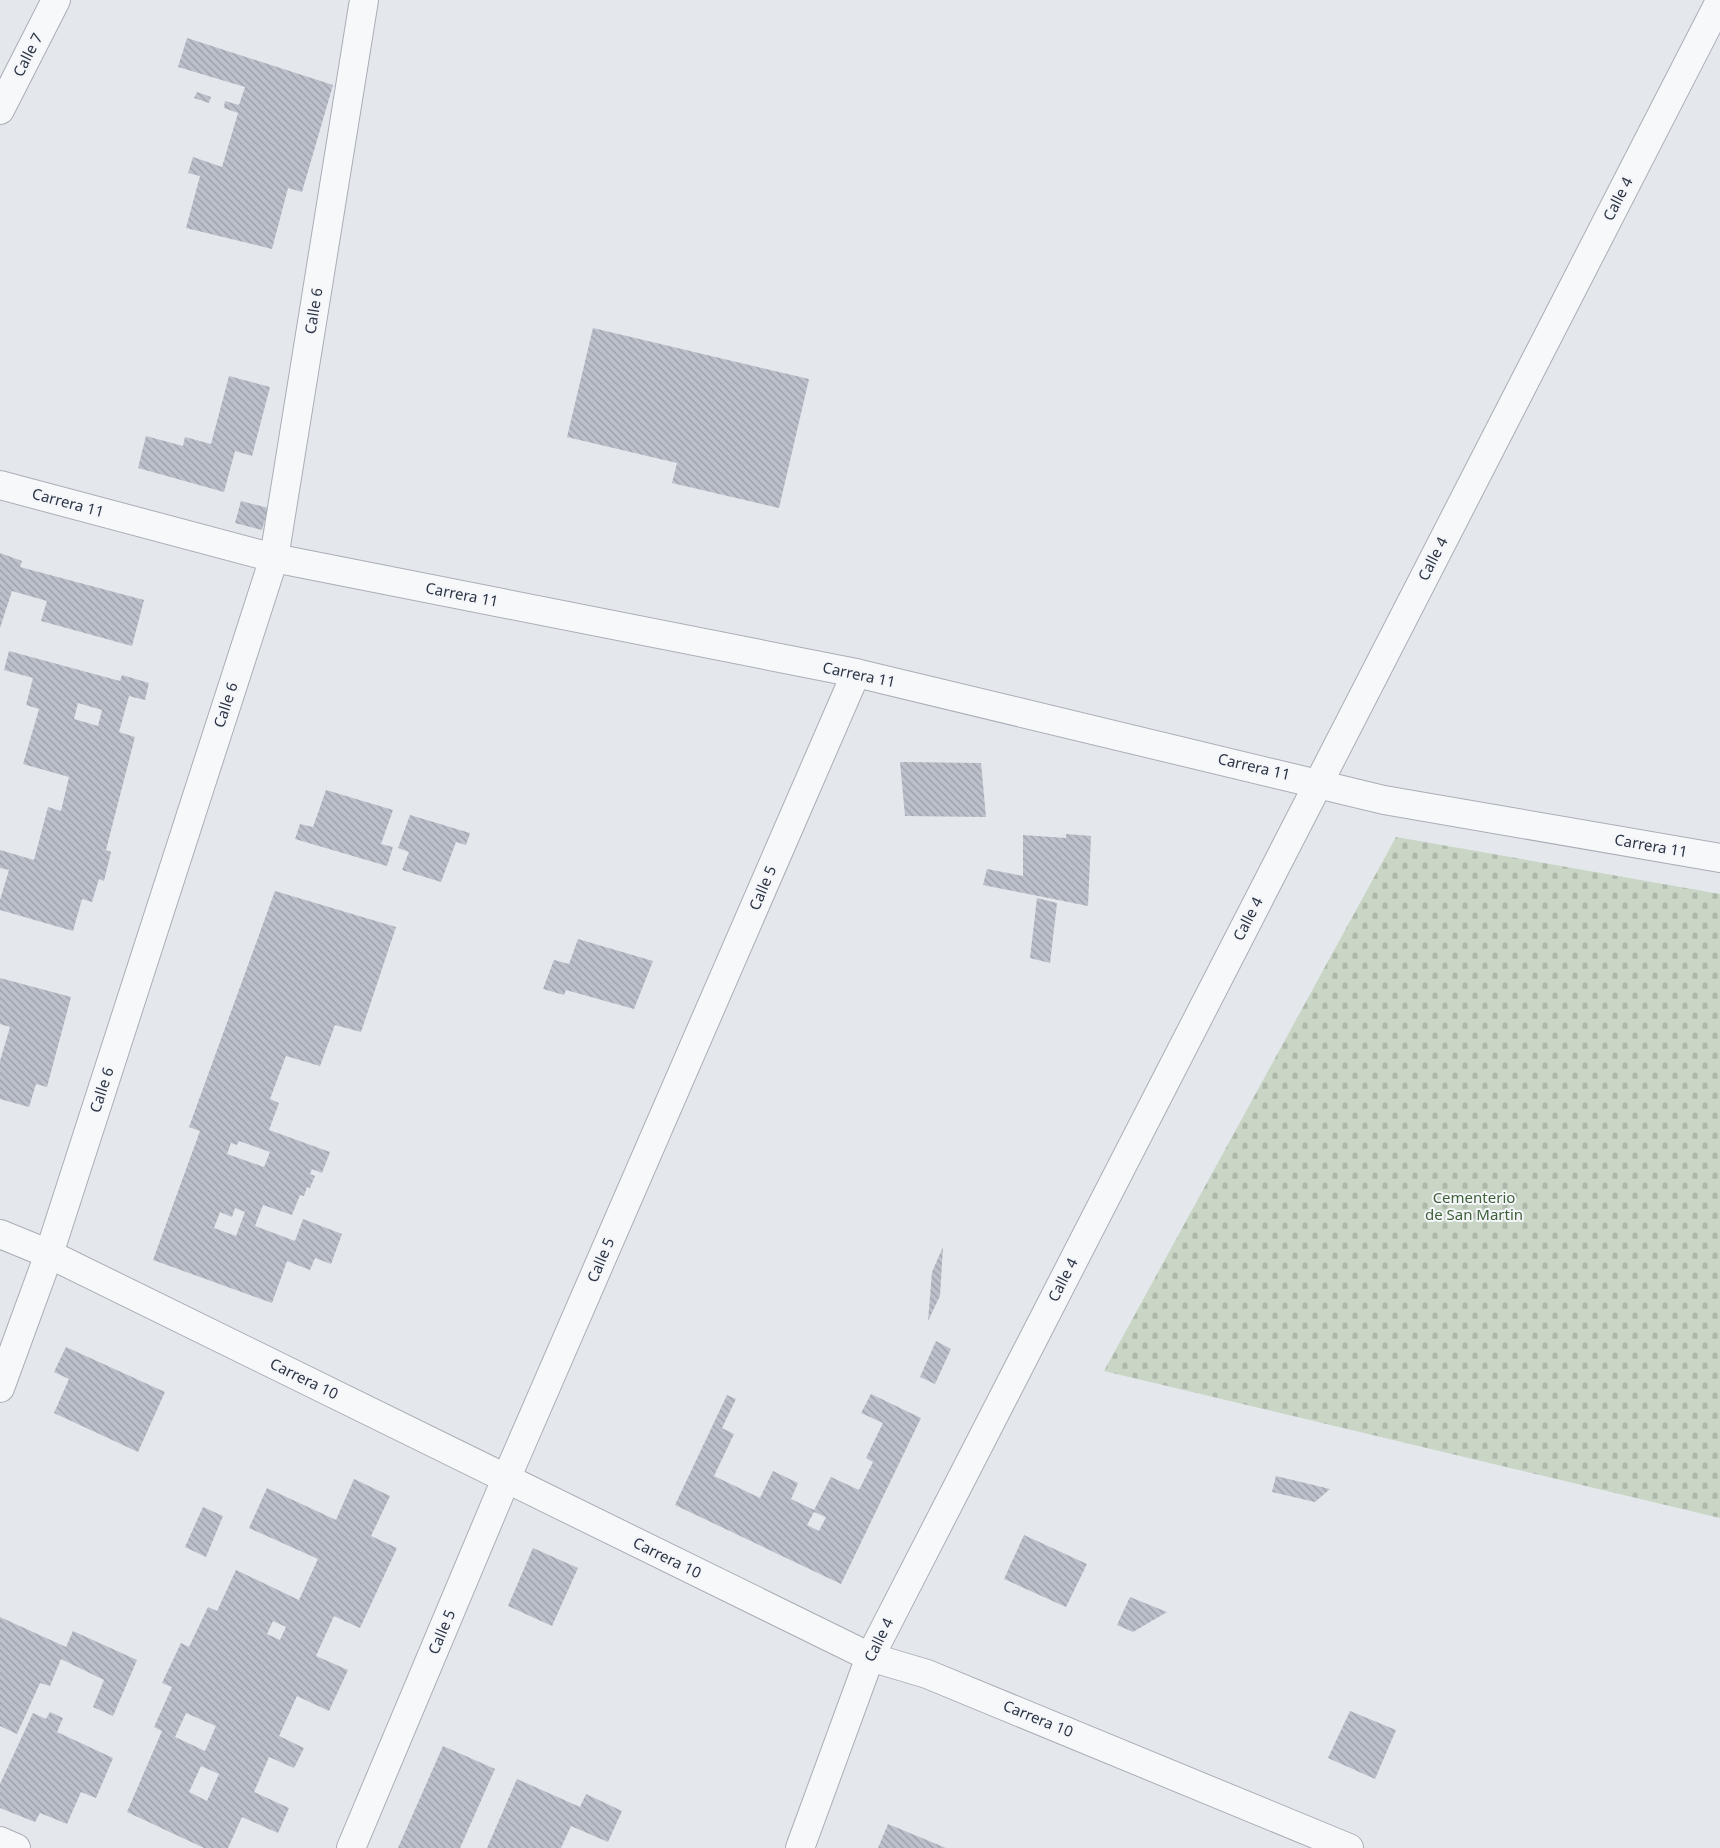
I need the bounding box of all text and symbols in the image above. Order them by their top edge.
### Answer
street label: Calle 7 [8,29,47,80]
street label: Calle 4 [1598,173,1637,224]
street label: Calle 6 [299,286,327,335]
street label: Carrera 11 [30,483,107,521]
street label: Calle 4 [1413,533,1452,584]
street label: Carrera 11 [424,577,500,611]
street label: Carrera 11 [821,657,897,691]
street label: Calle 6 [208,679,242,730]
street label: Carrera 11 [1216,748,1292,784]
street label: Carrera 11 [1613,829,1689,861]
street label: Calle 5 [744,862,780,913]
street label: Calle 4 [1228,893,1267,944]
street label: Calle 6 [84,1064,118,1115]
park label: Cementerio de San Martin [1425,1187,1523,1224]
street label: Calle 5 [582,1234,618,1285]
street label: Calle 4 [1043,1254,1082,1305]
street label: Carrera 10 [267,1353,342,1403]
street label: Carrera 10 [630,1532,705,1582]
street label: Calle 5 [423,1606,459,1657]
street label: Calle 4 [859,1614,897,1665]
street label: Carrera 10 [1000,1695,1076,1741]

